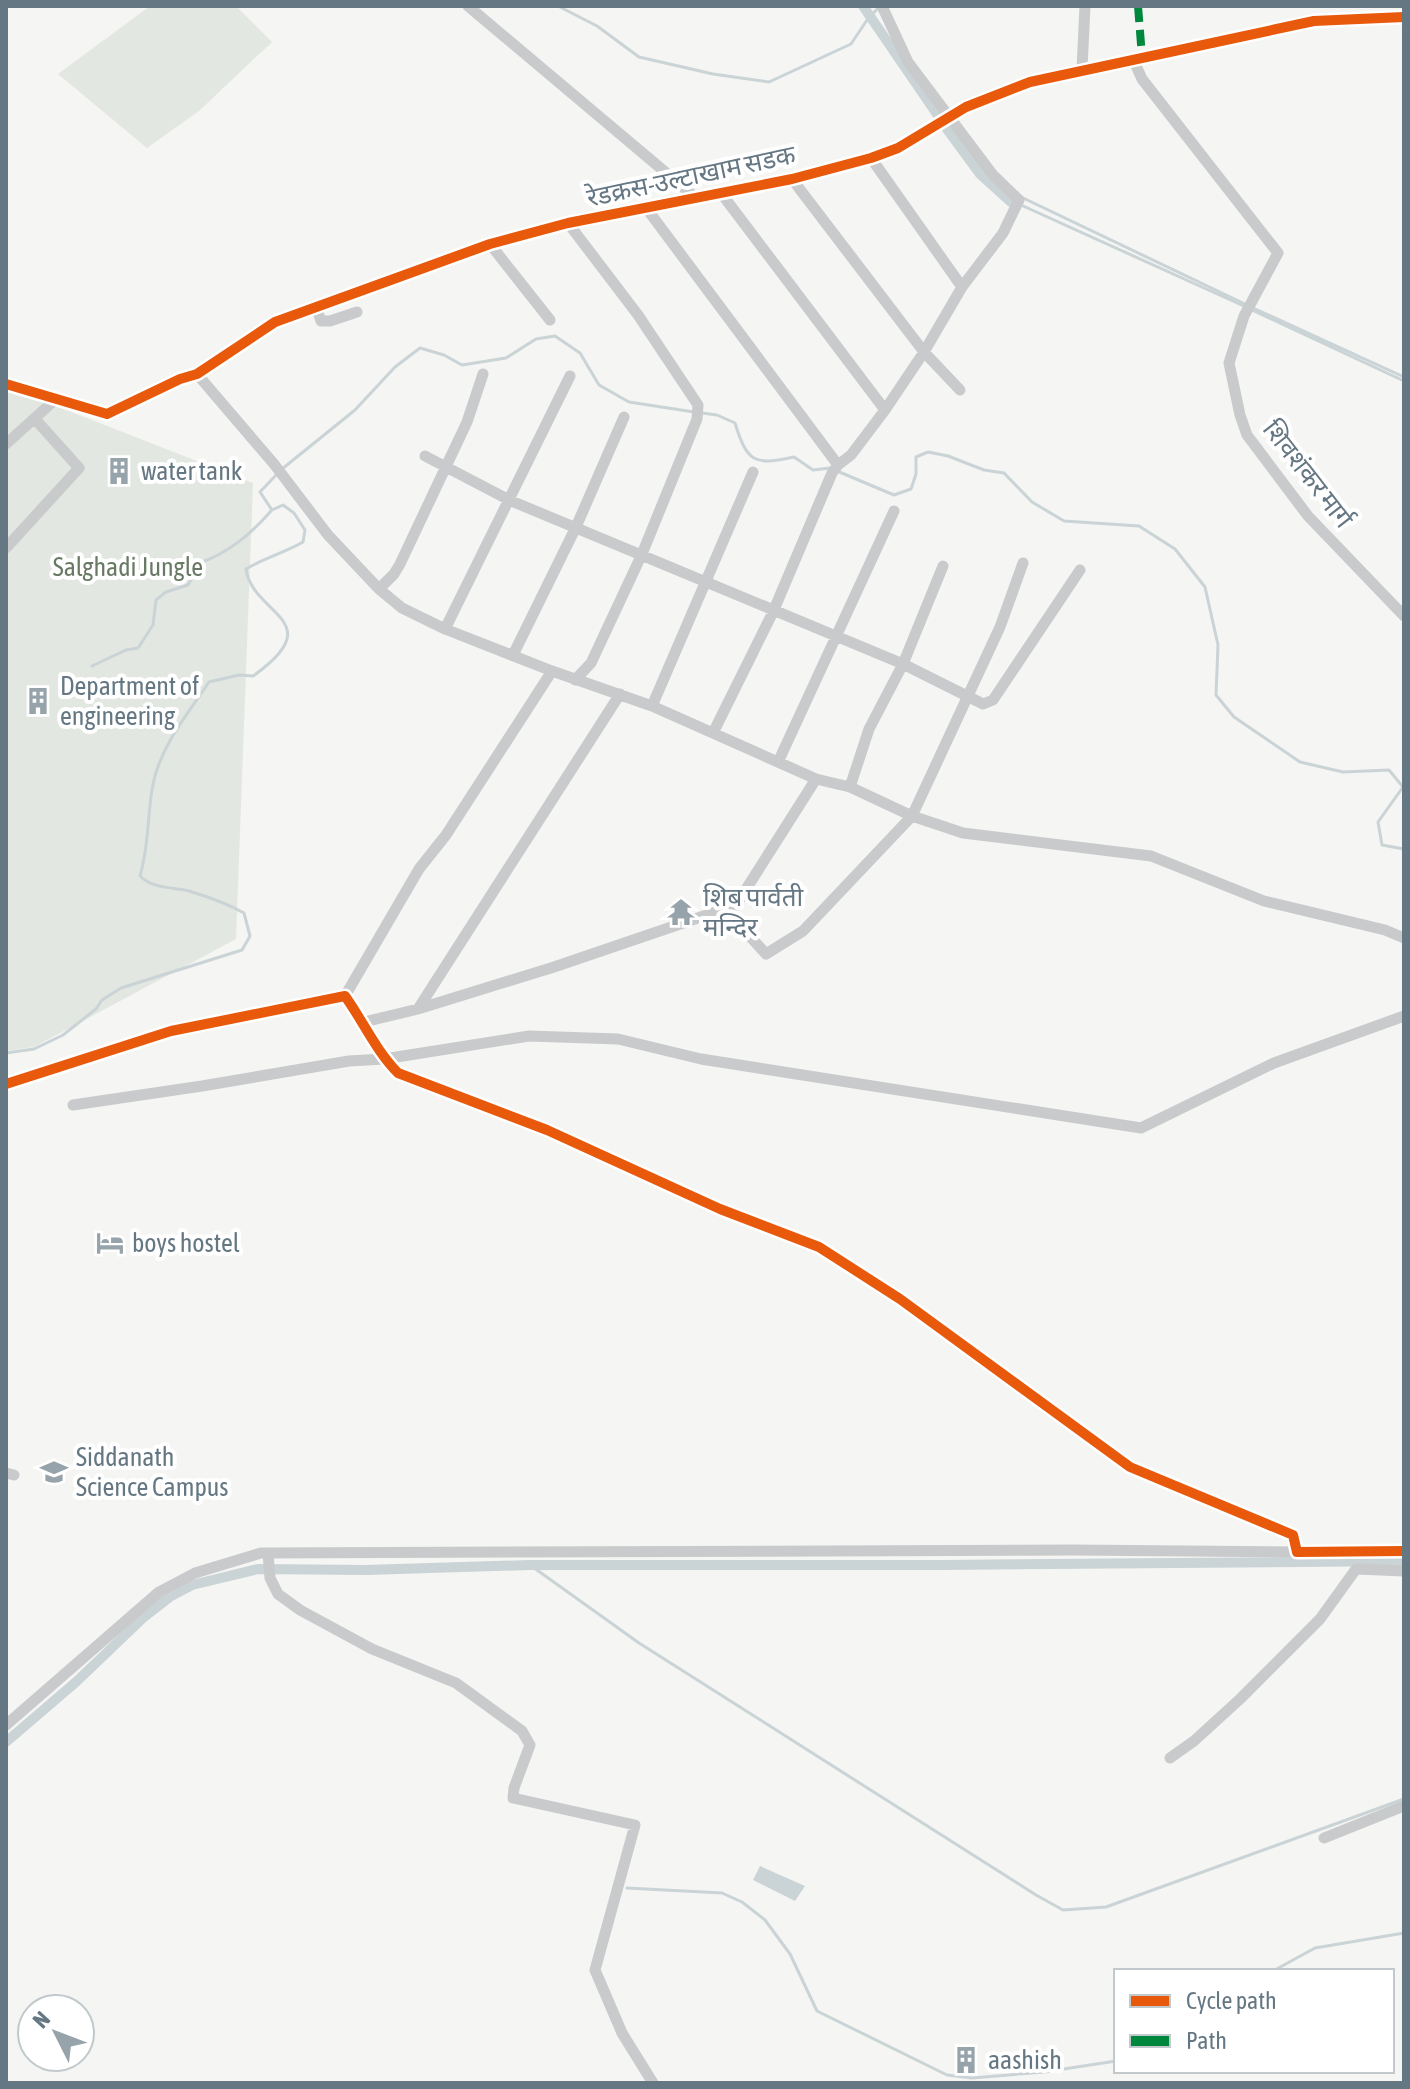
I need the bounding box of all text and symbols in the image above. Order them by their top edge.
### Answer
street label: रेडक्रस-उल्टाखाम सडक [583,139,799,213]
street label: शिवशंकर मार्ग [1257,414,1360,534]
building icon: water tank [104,456,134,486]
place label: water tank [141,456,242,486]
park label: Salghadi Jungle [53,552,203,582]
place label: Department of engineering [60,671,199,731]
building icon: Department of engineering [23,686,53,716]
place label: शिब पार्वती मन्दिर [703,882,805,942]
temple icon: शिब पार्वती मन्दिर [666,897,696,927]
hotel icon: boys hostel [95,1228,125,1258]
place label: boys hostel [132,1228,240,1258]
place label: Siddanath Science Campus [76,1442,229,1502]
school or university icon: Siddanath Science Campus [39,1457,69,1487]
legend [1114,1969,1394,2073]
text: Cycle path [1186,1987,1277,2014]
north arrow [16,1993,96,2073]
text: N [27,2006,55,2033]
text: Path [1186,2027,1227,2054]
building icon: aashish [951,2045,981,2075]
place label: aashish [988,2045,1062,2075]

